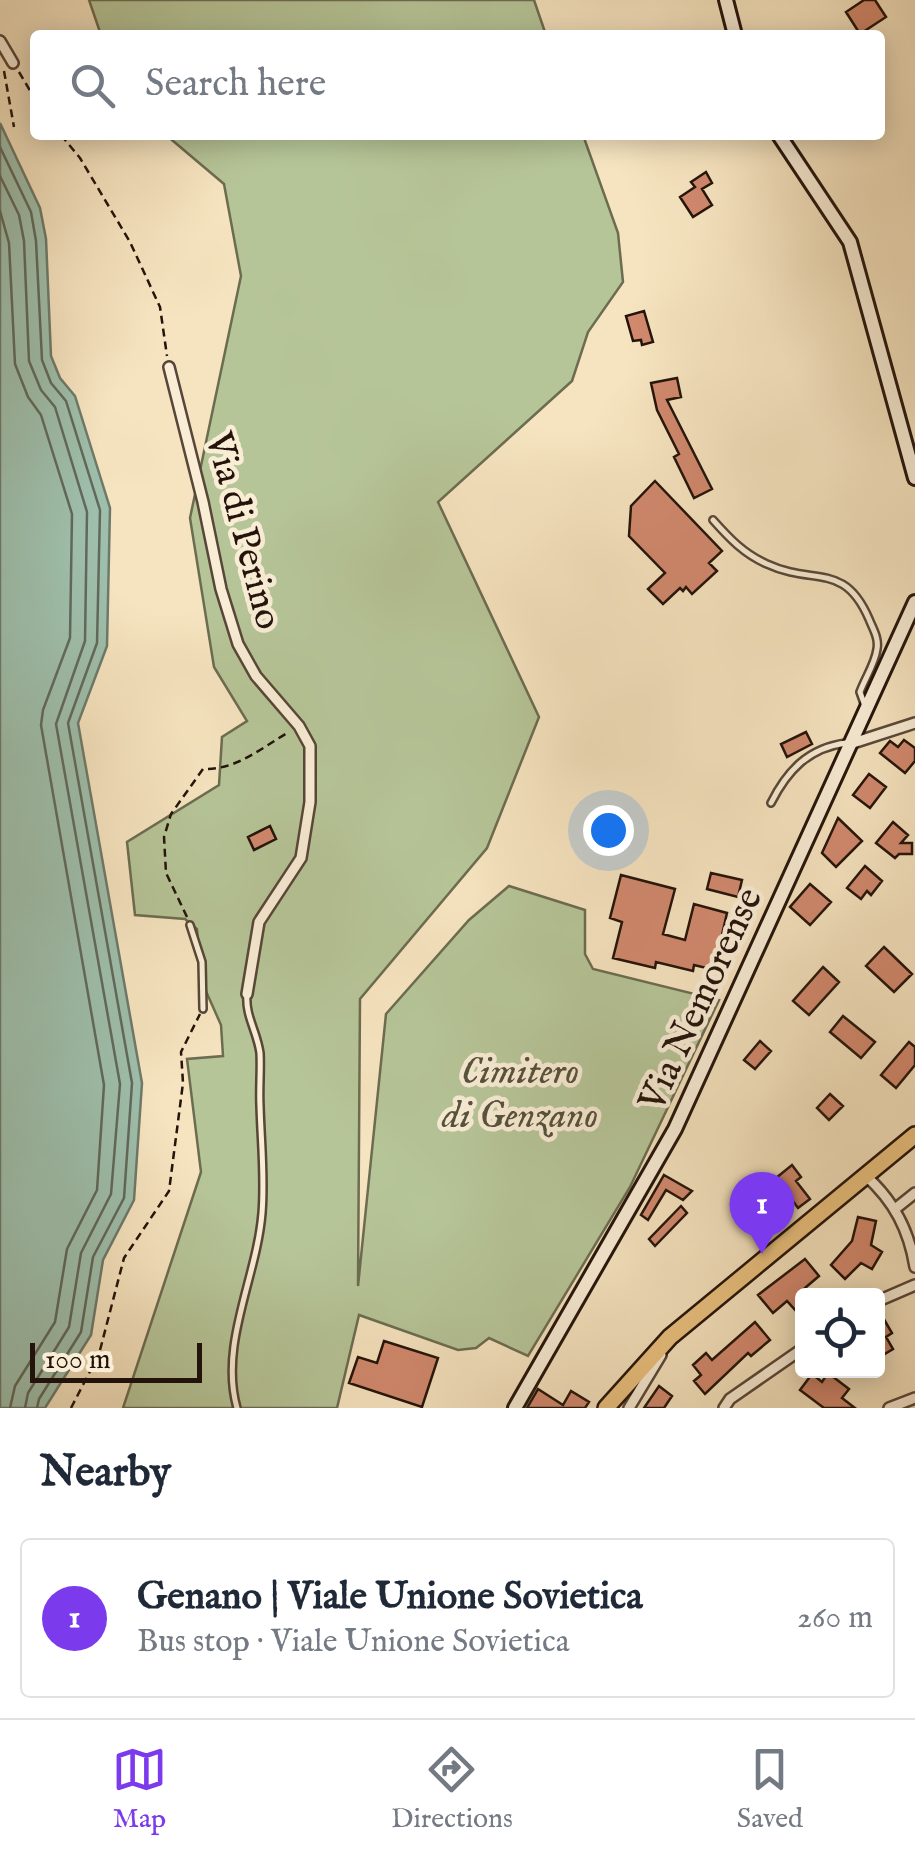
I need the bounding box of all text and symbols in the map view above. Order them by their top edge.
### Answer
search box [30,30,885,140]
icon: search [65,58,120,113]
text: Search here [145,61,326,109]
street label: Via di Perino [192,426,291,635]
your location [583,805,634,856]
street label: Via Nemorense [629,881,775,1120]
park label: Cimitero di Genzano [441,1049,598,1141]
pin: 1 [730,1172,794,1254]
map controls [795,1288,885,1378]
button: locate [795,1288,885,1378]
scale bar [30,1338,202,1382]
text: 100 m [45,1343,111,1378]
text: Nearby [40,1447,171,1500]
text: Genano | Viale Unione Sovietica [137,1574,643,1622]
text: 1 [69,1598,80,1639]
text: 260 m [797,1598,873,1639]
text: Bus stop · Viale Unione Sovietica [137,1622,570,1663]
tab: Map [112,1742,167,1837]
tab: Directions [391,1742,513,1837]
tab: Saved [737,1742,803,1837]

